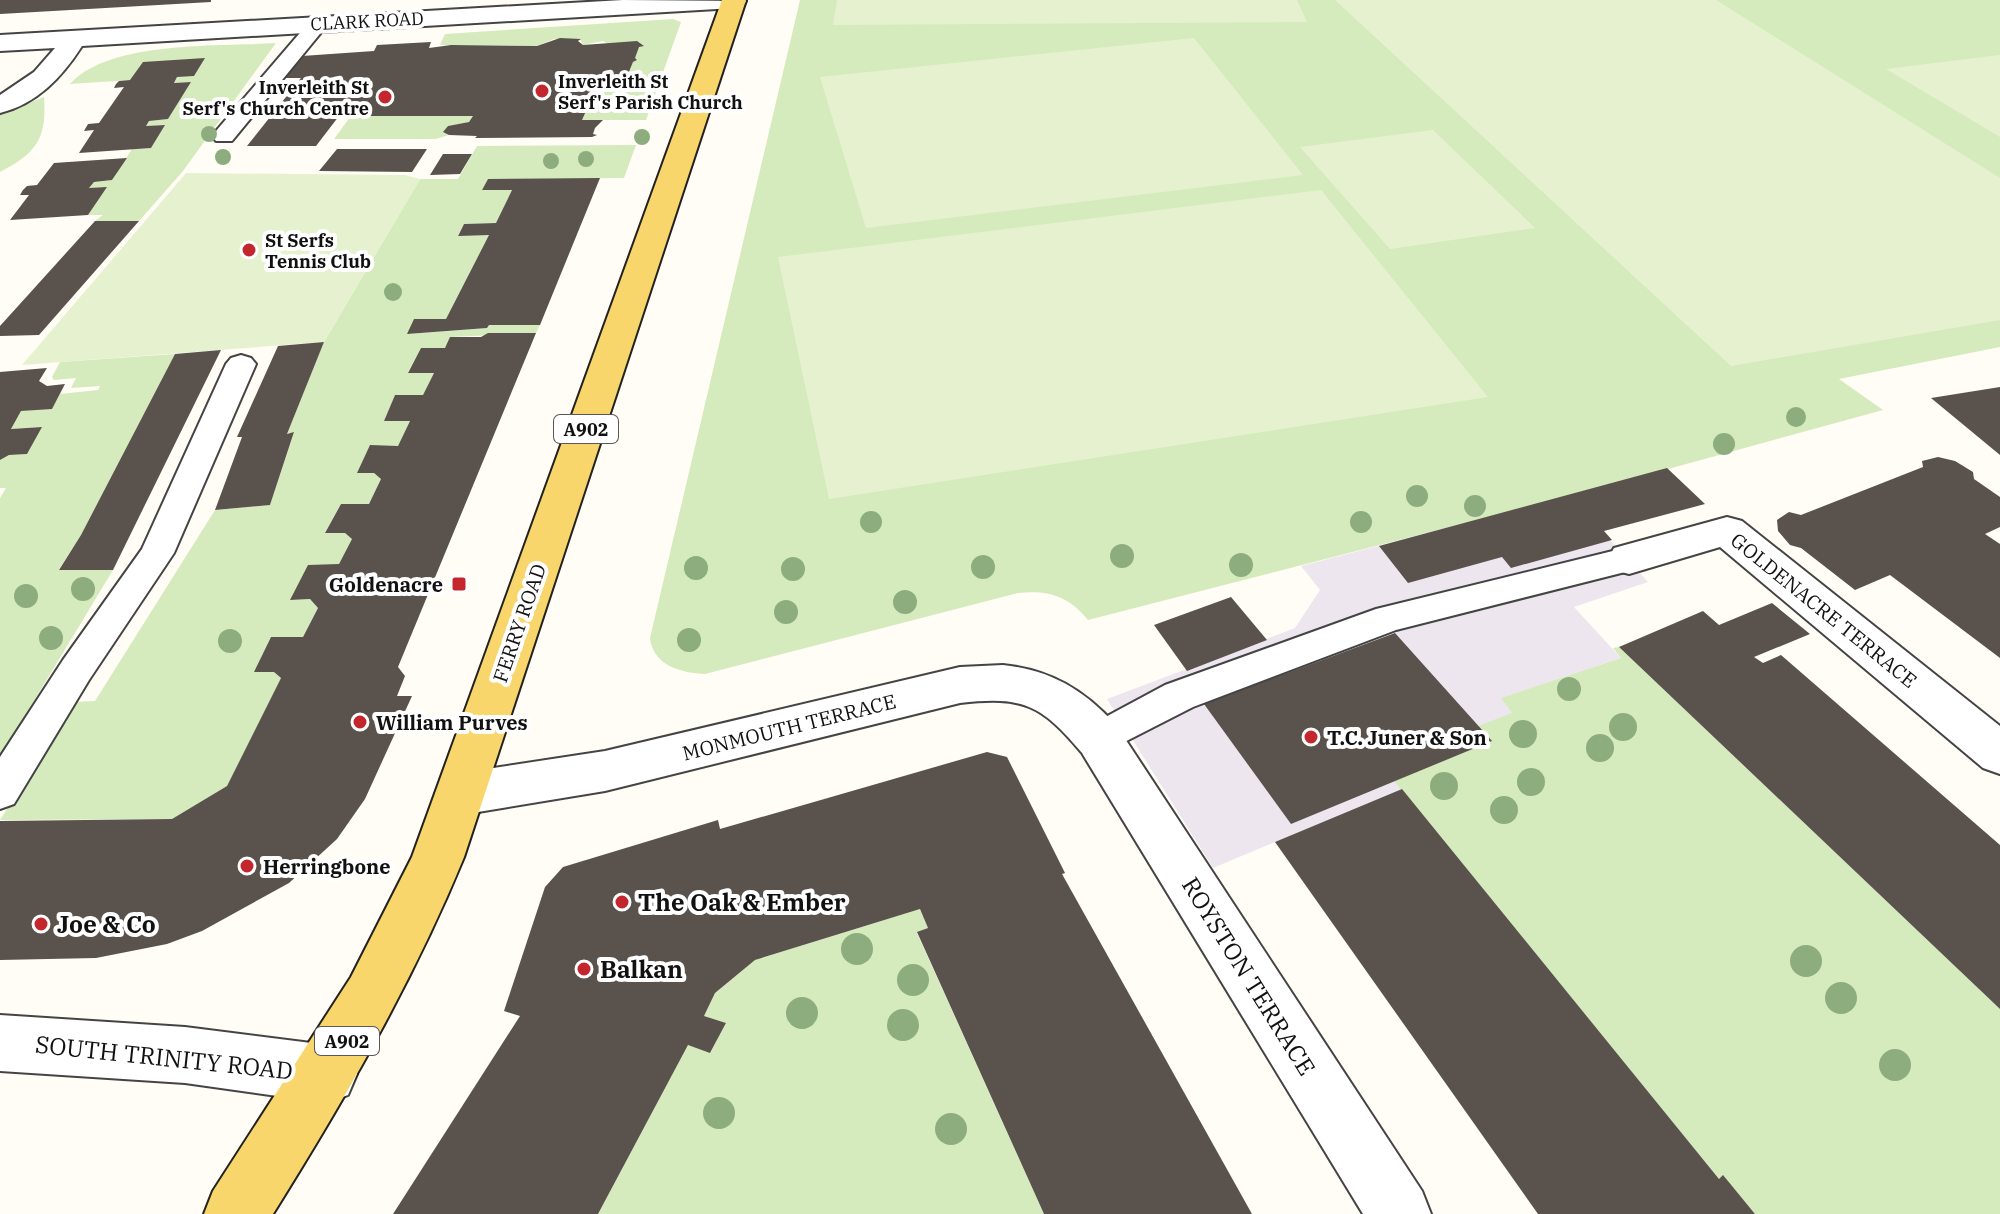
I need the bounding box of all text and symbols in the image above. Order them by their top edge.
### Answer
street label: CLARK ROAD [310,7,424,35]
place label: Inverleith St Serf's Parish Church [558,70,743,114]
place label: Inverleith St Serf's Church Centre [183,76,369,120]
marker: Inverleith St Serf's Parish Church [533,82,551,100]
marker: Inverleith St Serf's Church Centre [376,88,394,106]
place label: St Serfs Tennis Club [265,229,371,273]
marker: St Serfs Tennis Club [240,241,258,259]
road number: A902 [554,415,618,443]
street label: GOLDENACRE TERRACE [1725,526,1923,694]
street label: FERRY ROAD [486,560,552,686]
place label: Goldenacre [329,571,443,598]
marker: Goldenacre [450,575,468,593]
street label: MONMOUTH TERRACE [679,687,899,767]
place label: William Purves [376,709,528,736]
marker: William Purves [351,713,369,731]
place label: T.C. Juner & Son [1327,724,1487,751]
marker: T.C. Juner & Son [1302,728,1320,746]
place label: Herringbone [263,853,391,880]
marker: Herringbone [238,857,256,875]
street label: ROYSTON TERRACE [1175,871,1323,1081]
place label: The Oak & Ember [638,886,846,918]
marker: The Oak & Ember [613,893,631,911]
place label: Joe & Co [57,908,156,940]
marker: Joe & Co [32,915,50,933]
place label: Balkan [600,953,683,985]
marker: Balkan [575,960,593,978]
road number: A902 [315,1027,379,1055]
street label: SOUTH TRINITY ROAD [34,1028,294,1086]

